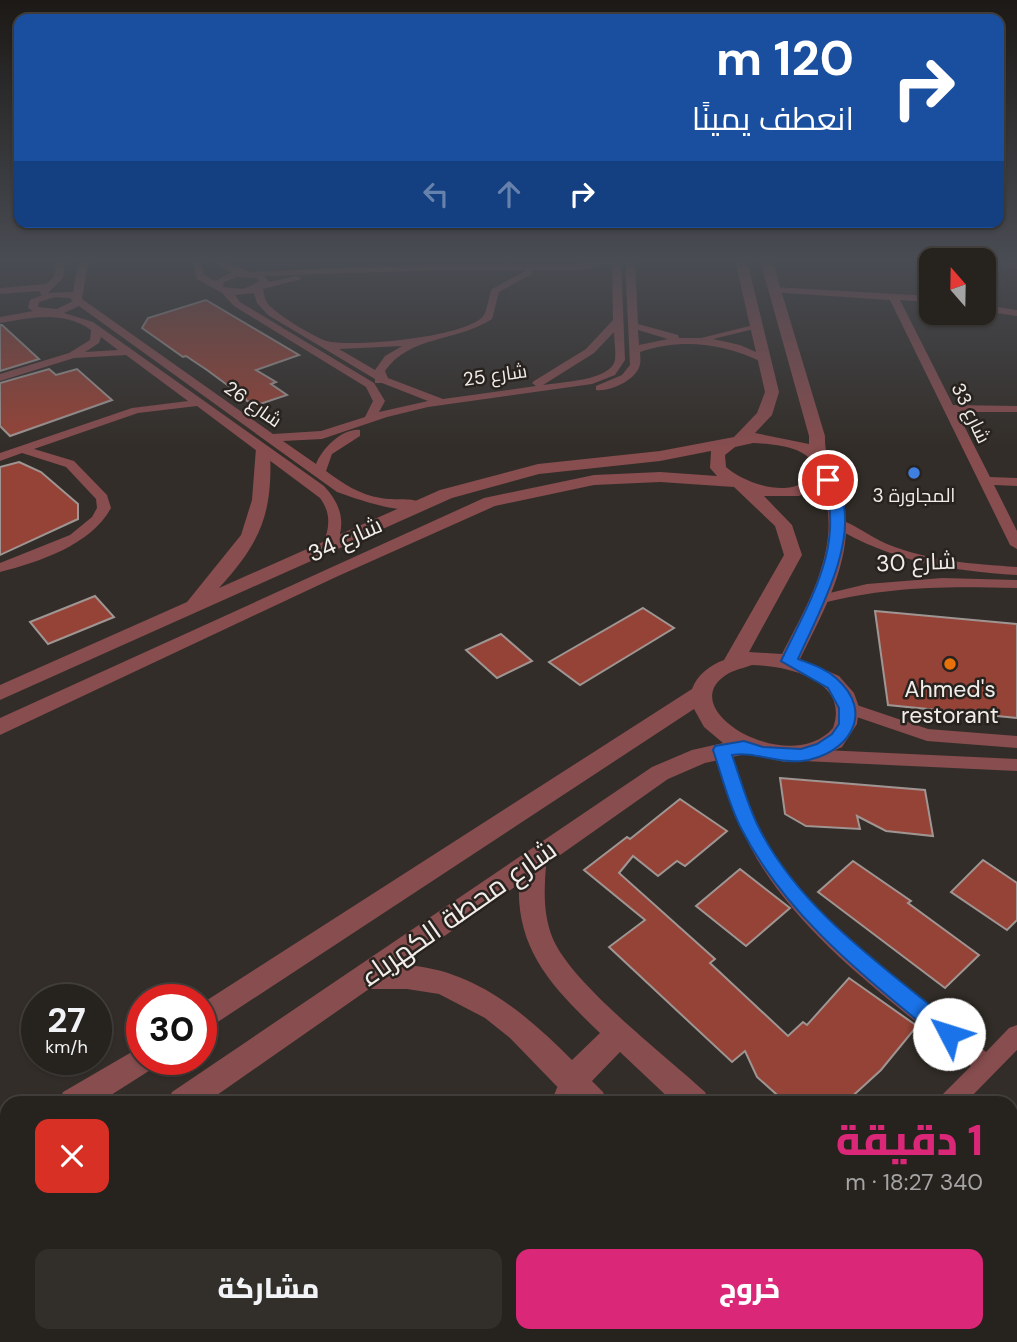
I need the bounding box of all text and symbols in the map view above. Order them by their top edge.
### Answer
text: 120 m [716,26,854,90]
icon: right [878,42,969,133]
text: انعطف يمينًا [692,98,854,140]
icon: left [417,175,455,213]
icon: ahead [490,175,528,213]
icon: right [563,175,601,213]
north arrow [919,248,996,326]
map controls [919,248,996,325]
street label: شارع 25 [461,358,529,393]
street label: شارع 26 [219,375,287,434]
street label: شارع 33 [945,379,996,448]
pin [798,450,858,510]
icon: arrive [809,461,847,499]
marker: المجاورة 3 [906,465,922,481]
place label: المجاورة 3 [873,483,955,508]
street label: شارع 34 [303,509,387,570]
street label: شارع 30 [876,546,957,579]
marker: Ahmed's restorant [942,656,958,672]
place label: Ahmed's restorant [901,674,999,730]
street label: شارع محطة الكهرباء [352,831,564,995]
speed limit sign: 30 [126,984,217,1075]
text: 27 [47,997,86,1043]
position arrow [912,997,986,1071]
text: km/h [45,1035,88,1059]
text: 1 دقيقة [836,1113,983,1168]
button: close [35,1119,109,1193]
text: 340 m · 18:27 [845,1167,983,1197]
button: مشاركة [35,1249,502,1329]
button: خروج [516,1249,983,1329]

